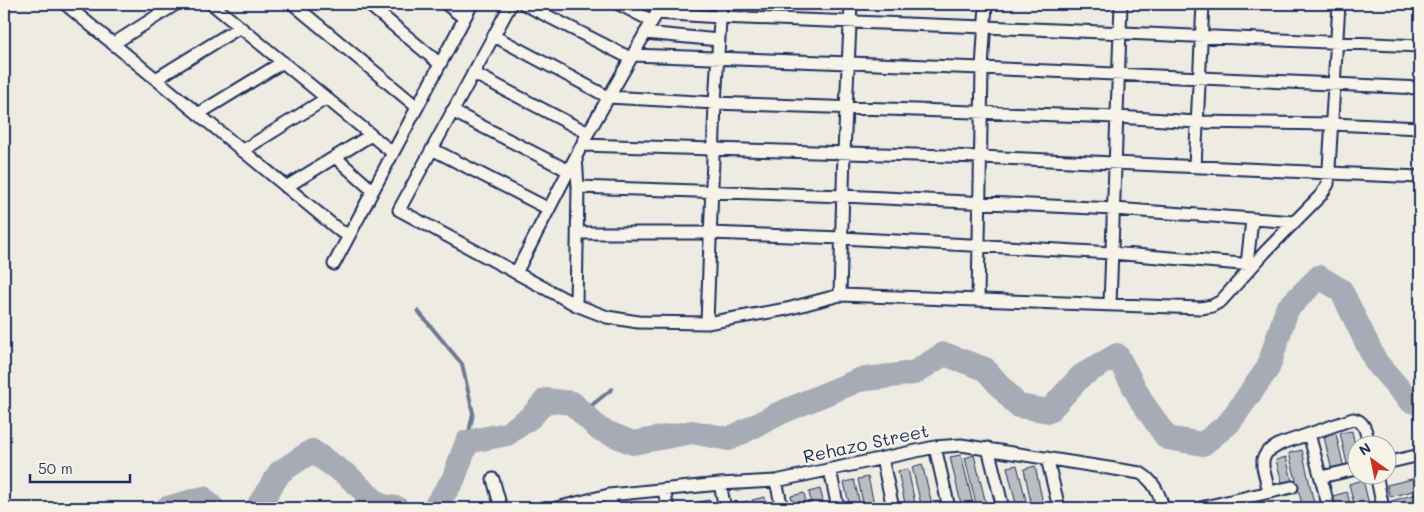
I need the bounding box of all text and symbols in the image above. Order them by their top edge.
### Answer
street label: Rehazo Street [801,418,931,468]
north arrow [1346,434,1396,484]
text: N [1355,438,1374,460]
scale bar [30,452,130,484]
text: 50 m [38,458,73,478]

